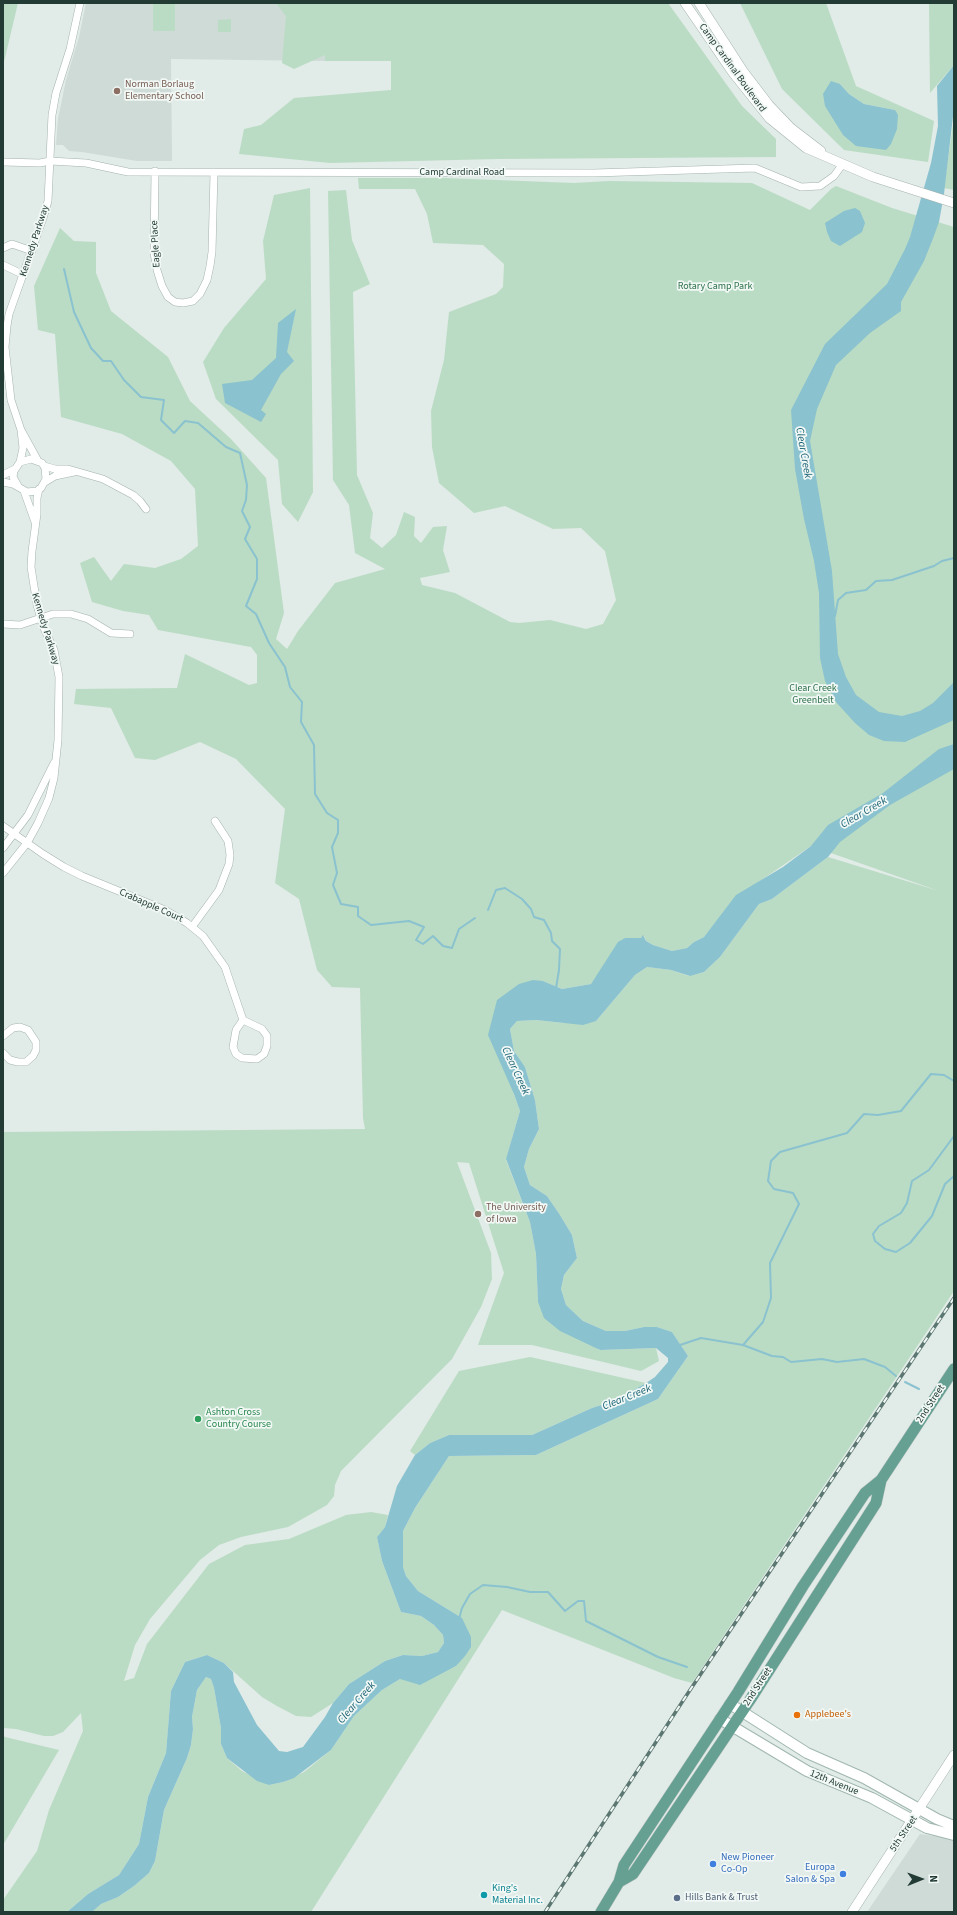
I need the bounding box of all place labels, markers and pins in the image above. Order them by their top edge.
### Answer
place label: Norman Borlaug Elementary School [125,79,204,102]
marker: Norman Borlaug Elementary School [112,86,122,96]
place label: The University of Iowa [486,1202,546,1226]
marker: The University of Iowa [473,1209,483,1219]
place label: Ashton Cross Country Course [206,1407,271,1430]
marker: Ashton Cross Country Course [193,1414,203,1424]
place label: Applebee's [805,1709,851,1721]
marker: Applebee's [792,1710,802,1720]
place label: New Pioneer Co-Op [721,1852,774,1876]
marker: New Pioneer Co-Op [708,1859,718,1869]
place label: Europa Salon & Spa [785,1862,835,1886]
marker: Europa Salon & Spa [838,1869,848,1879]
place label: King's Material Inc. [492,1883,543,1906]
marker: King's Material Inc. [479,1890,489,1900]
place label: Hills Bank & Trust [685,1892,758,1904]
marker: Hills Bank & Trust [672,1893,682,1903]

